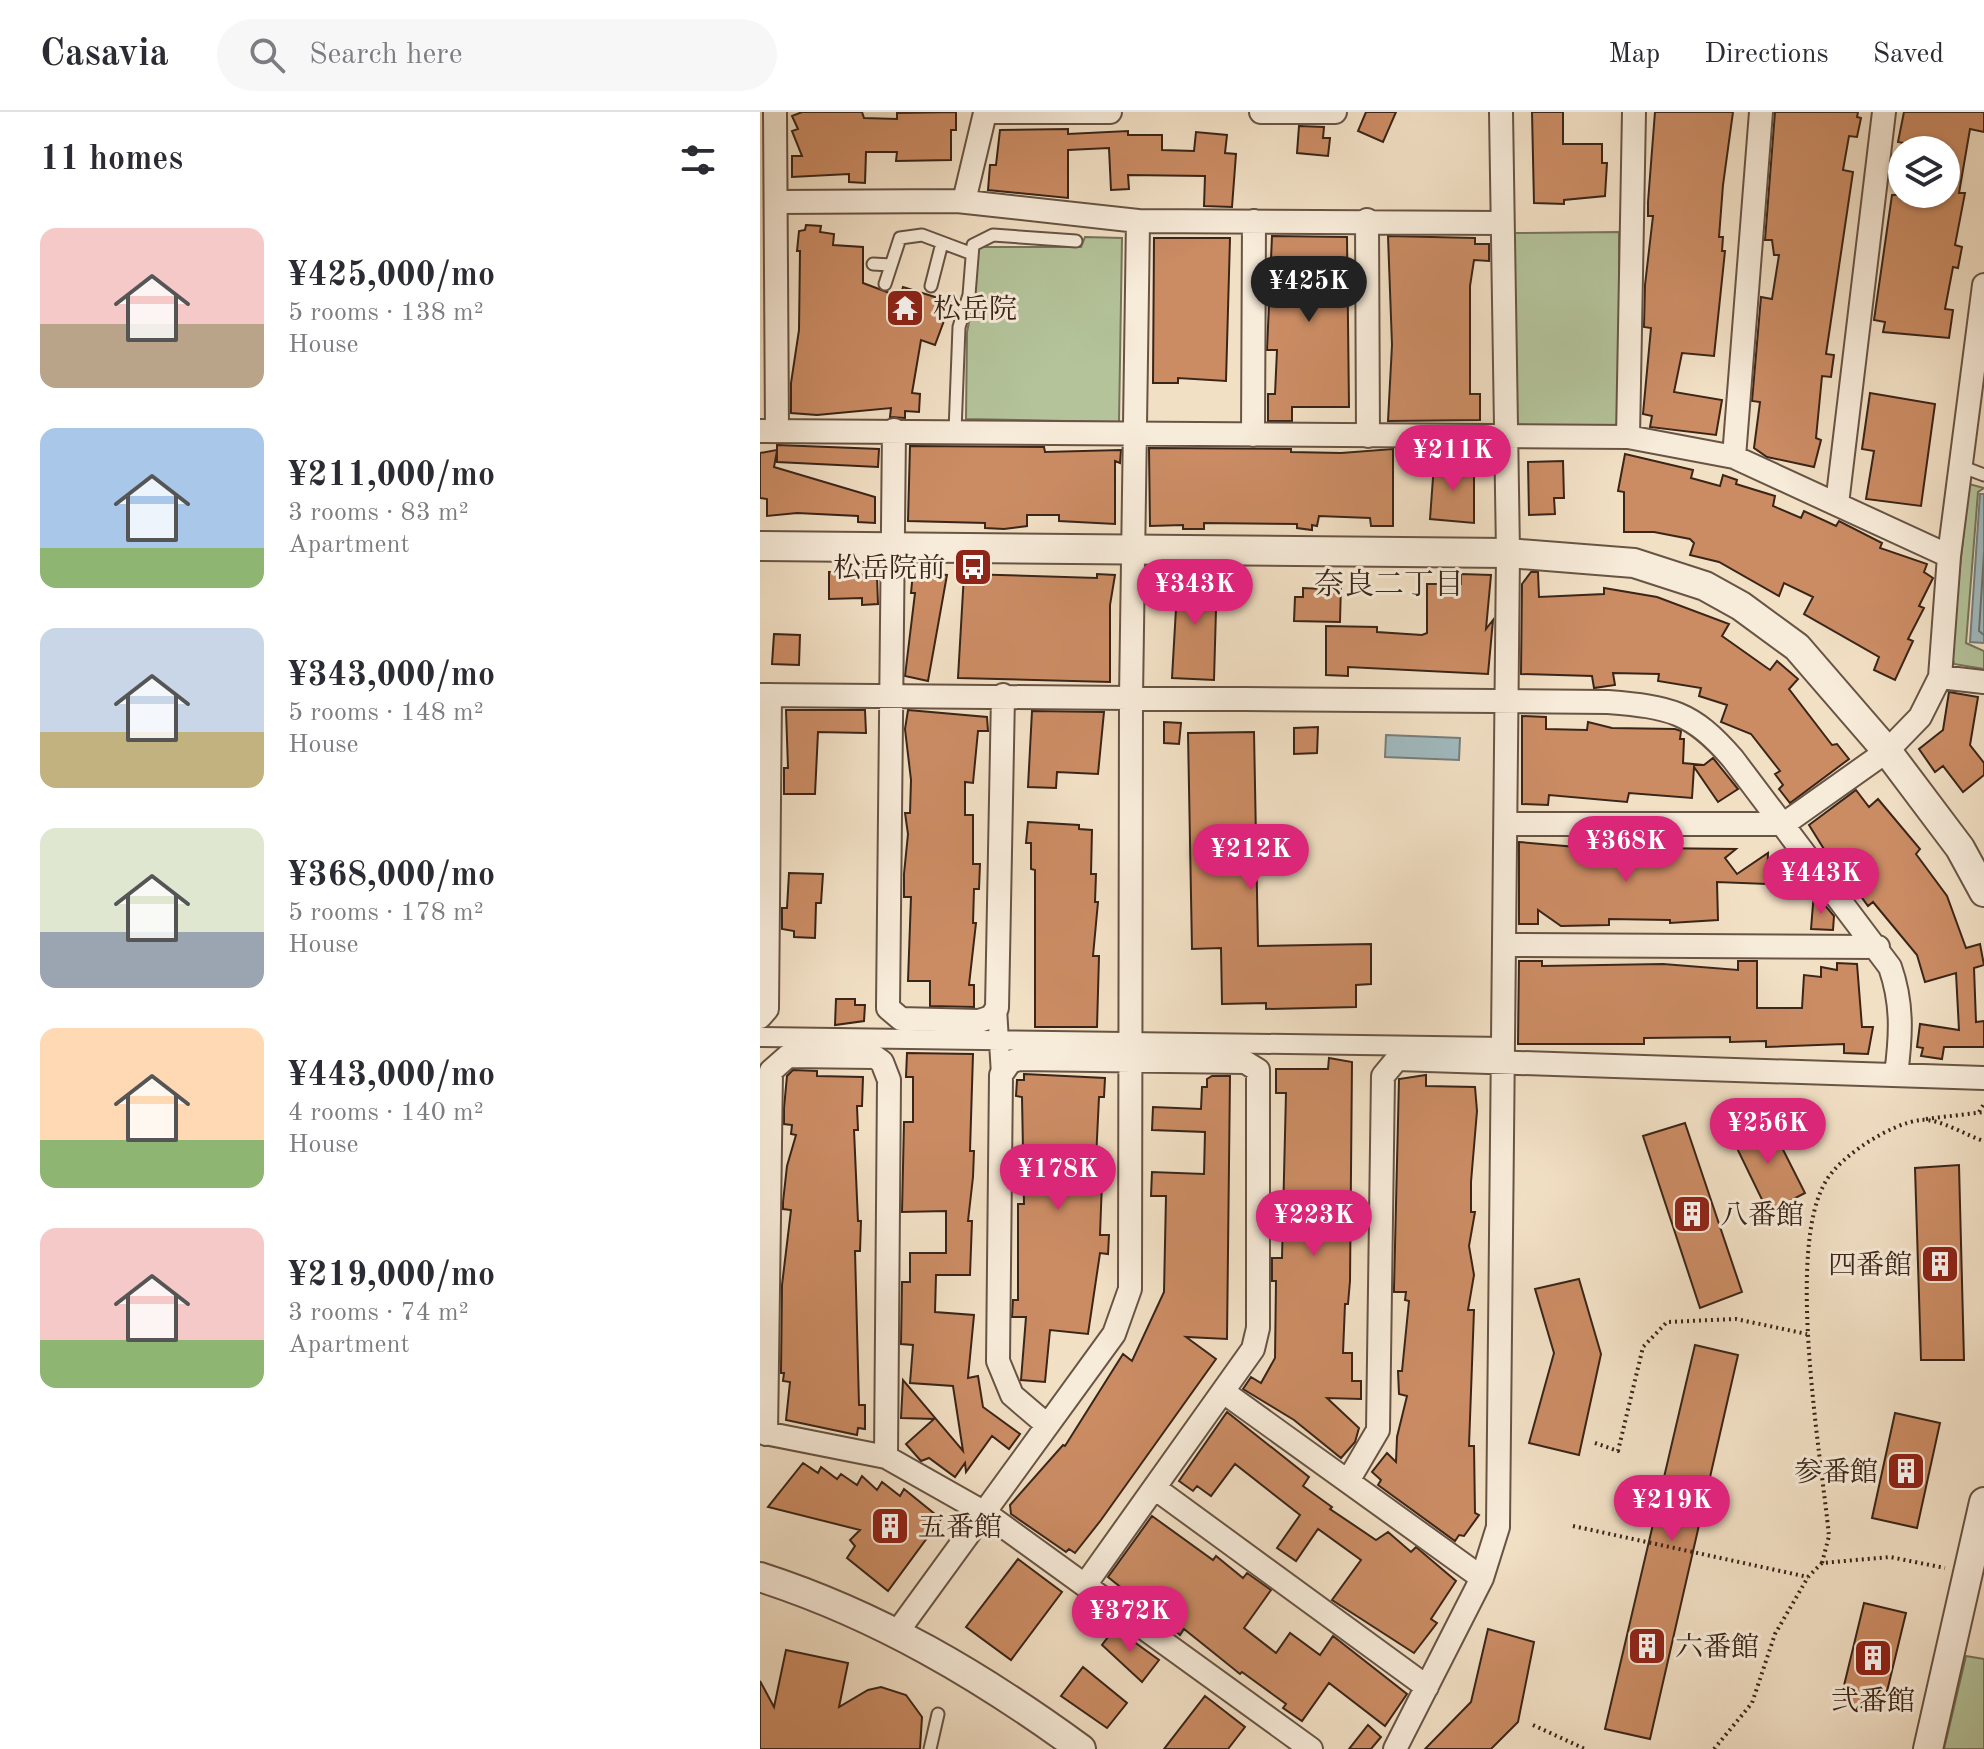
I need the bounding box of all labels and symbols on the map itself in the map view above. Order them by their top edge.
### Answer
pin: ¥425K [1253,256,1365,324]
temple icon: 松岳院 [884,287,926,329]
place label: 松岳院 [933,294,1017,325]
pin: ¥211K [1397,425,1509,493]
bus stop icon: 松岳院前 [952,546,994,588]
place label: 松岳院前 [833,553,945,584]
pin: ¥343K [1139,559,1251,627]
district label: 奈良二丁目 [1314,568,1464,601]
pin: ¥368K [1570,816,1682,884]
pin: ¥212K [1195,824,1307,892]
pin: ¥443K [1765,848,1877,916]
pin: ¥256K [1712,1098,1824,1166]
pin: ¥178K [1002,1144,1114,1212]
pin: ¥223K [1258,1190,1370,1258]
building icon: 八番館 [1671,1193,1713,1235]
place label: 八番館 [1720,1200,1804,1231]
building icon: 四番館 [1919,1243,1961,1285]
place label: 四番館 [1828,1250,1912,1281]
building icon: 参番館 [1885,1450,1927,1492]
place label: 参番館 [1794,1457,1878,1488]
pin: ¥219K [1616,1475,1728,1543]
building icon: 五番館 [869,1505,911,1547]
place label: 五番館 [918,1512,1002,1543]
pin: ¥372K [1074,1586,1186,1654]
building icon: 六番館 [1626,1625,1668,1667]
place label: 六番館 [1675,1632,1759,1663]
building icon: 弐番館 [1852,1637,1894,1679]
place label: 弐番館 [1831,1686,1915,1717]

